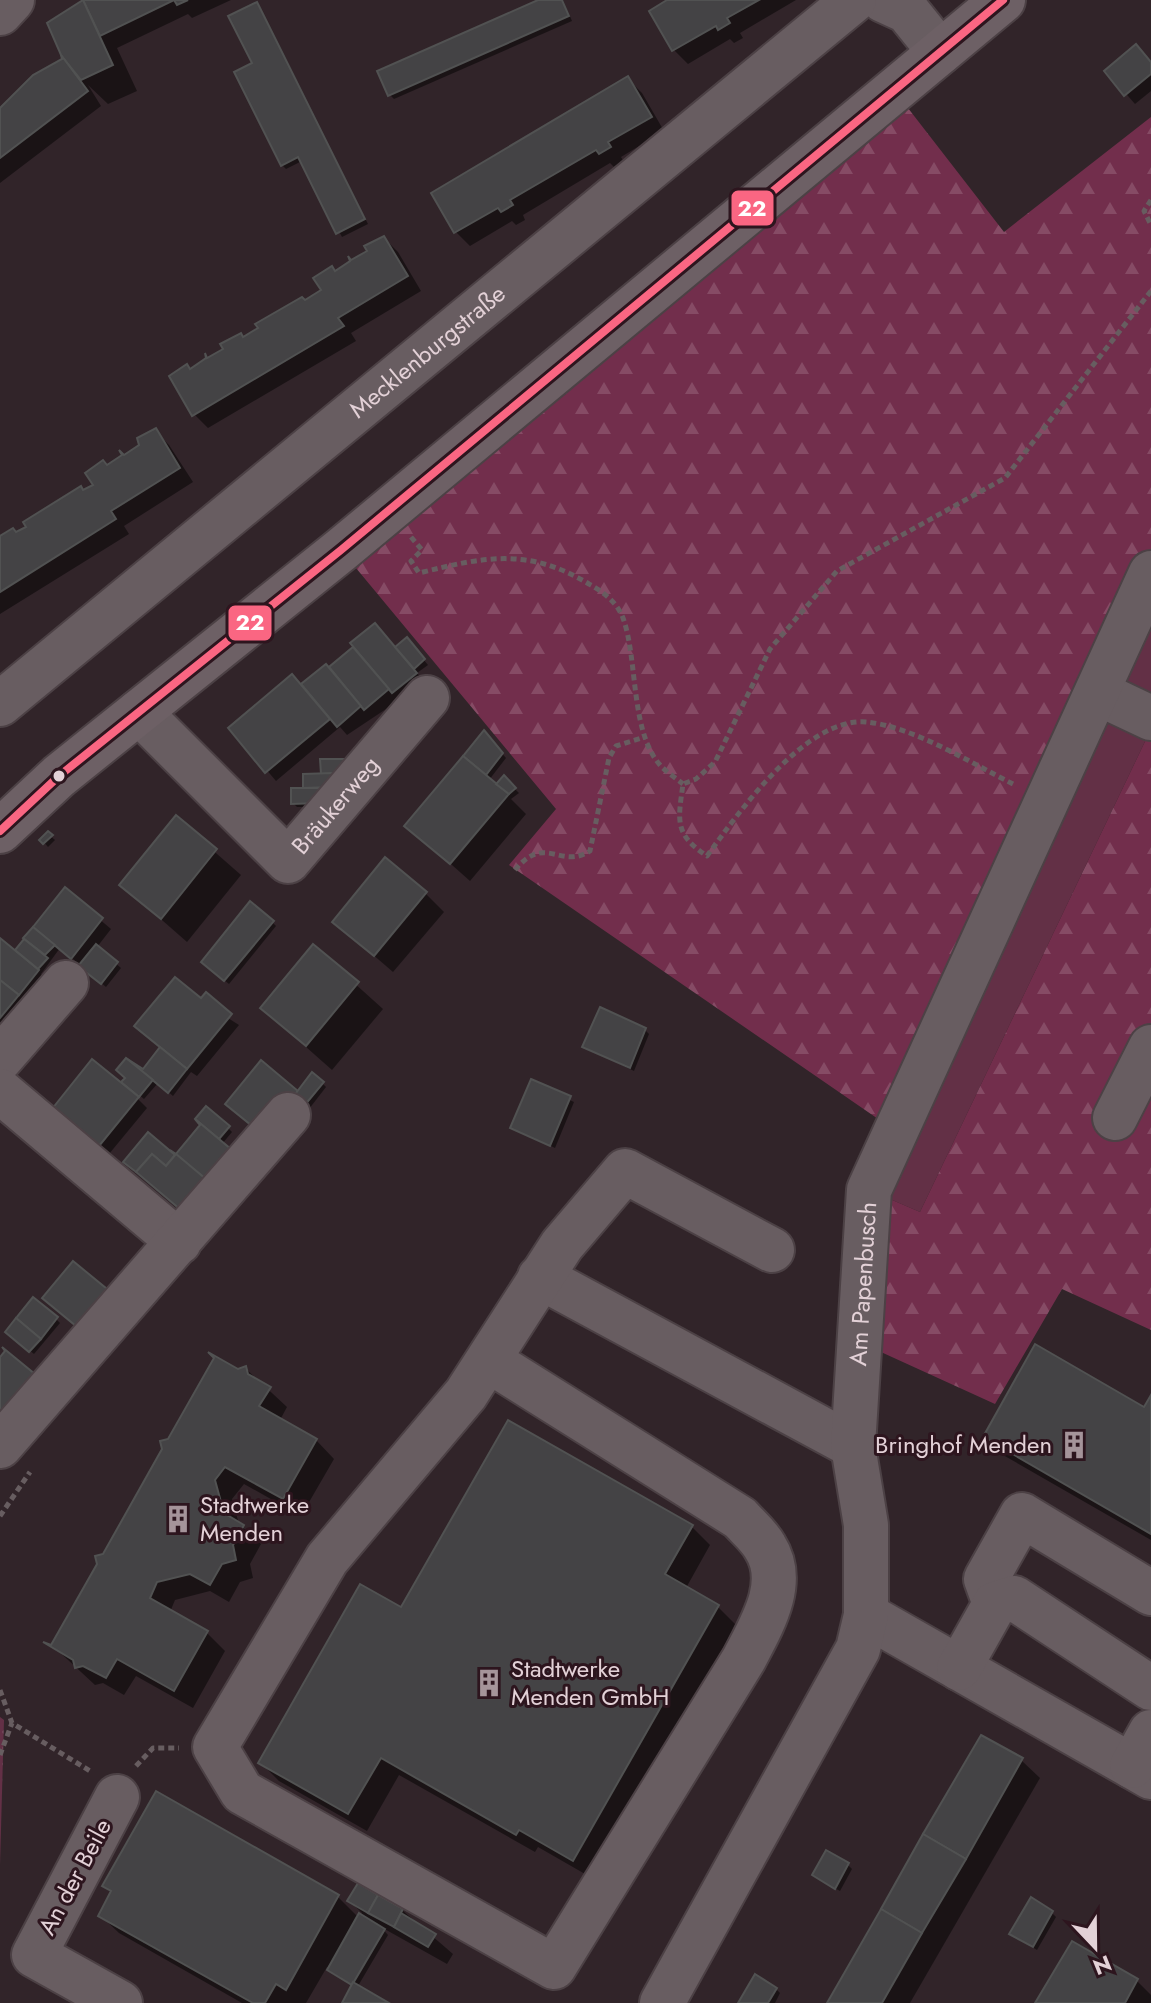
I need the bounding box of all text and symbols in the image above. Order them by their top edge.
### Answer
line badge: 22 [730,189,775,227]
text: 22 [738,192,766,224]
street label: Mecklenburgstraße [341,276,513,426]
line badge: 22 [227,604,273,642]
text: 22 [236,606,264,638]
street label: Bräukerweg [283,748,387,862]
unlabelled marker [51,768,67,784]
street label: Am Papenbusch [840,1201,885,1367]
place label: Bringhof Menden [875,1427,1052,1462]
building icon: Bringhof Menden [1059,1430,1089,1460]
place label: Stadtwerke Menden [200,1487,309,1550]
building icon: Stadtwerke Menden [163,1504,193,1534]
place label: Stadtwerke Menden GmbH [511,1651,669,1714]
building icon: Stadtwerke Menden GmbH [474,1668,504,1698]
street label: An der Beile [29,1812,120,1941]
north arrow [1055,1907,1135,1987]
text: N [1088,1947,1117,1984]

